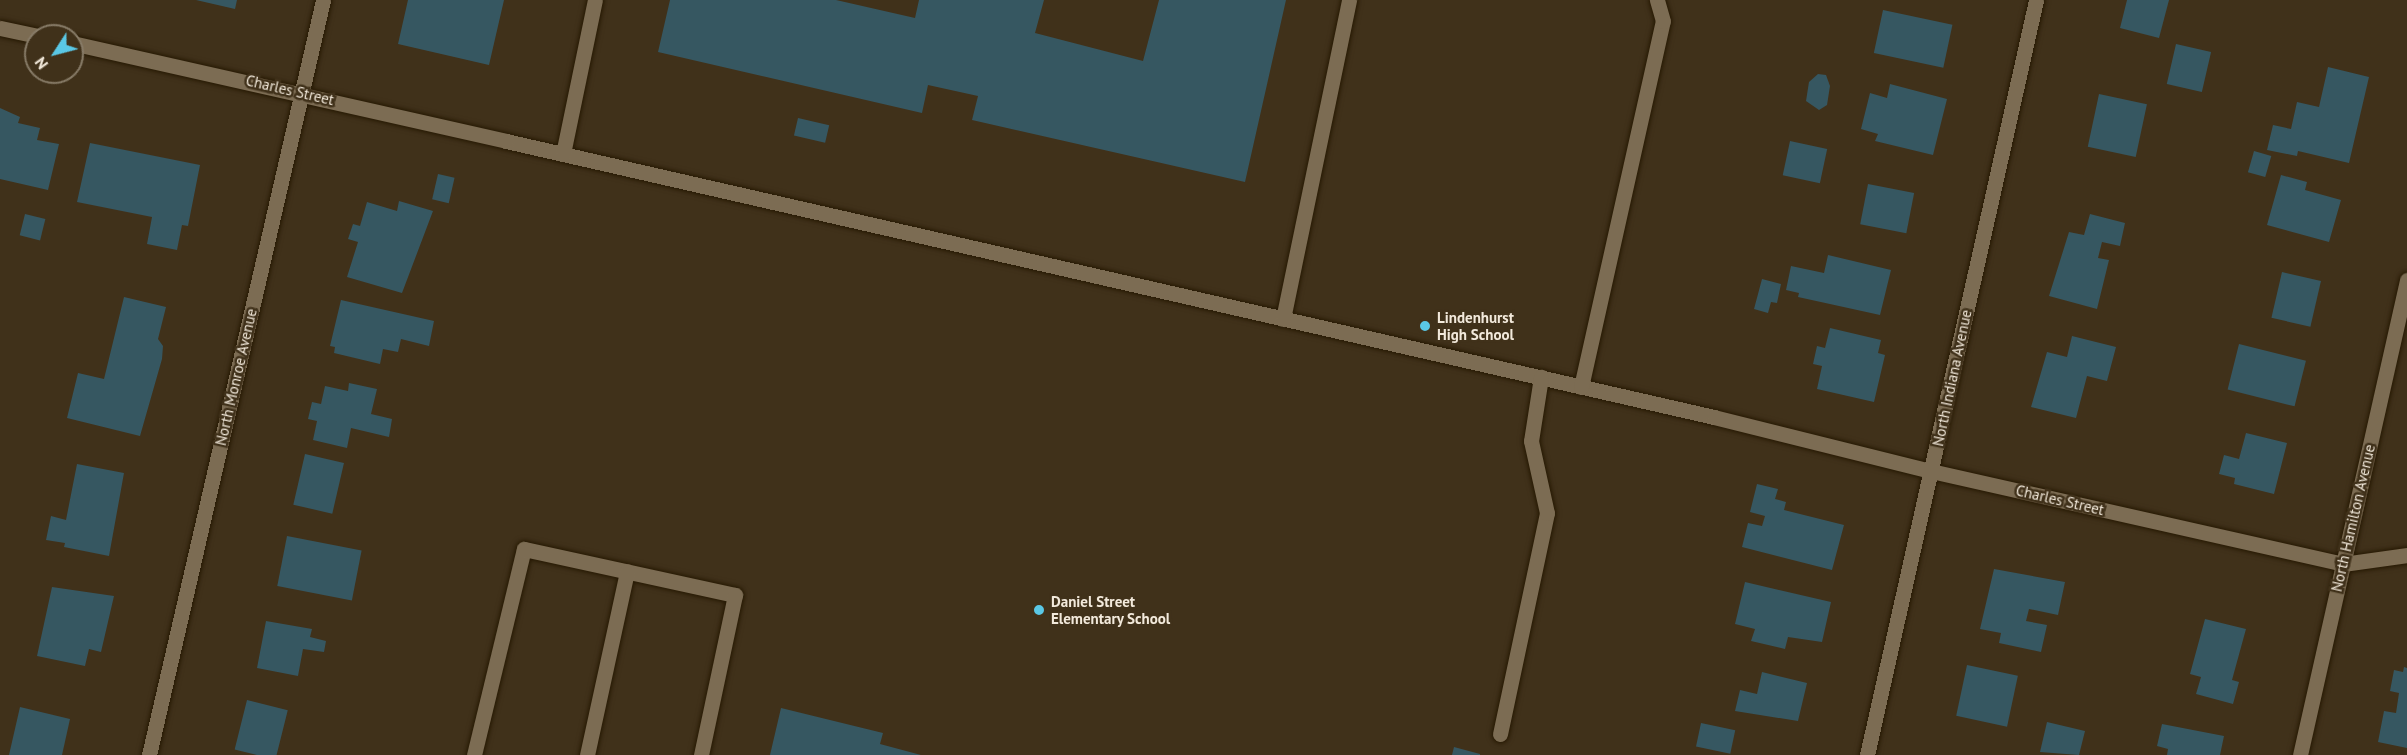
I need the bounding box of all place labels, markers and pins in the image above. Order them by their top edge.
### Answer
place label: Lindenhurst High School [1437,308,1514,343]
marker: Lindenhurst High School [1418,319,1432,333]
place label: Daniel Street Elementary School [1051,592,1171,627]
marker: Daniel Street Elementary School [1032,603,1046,617]

